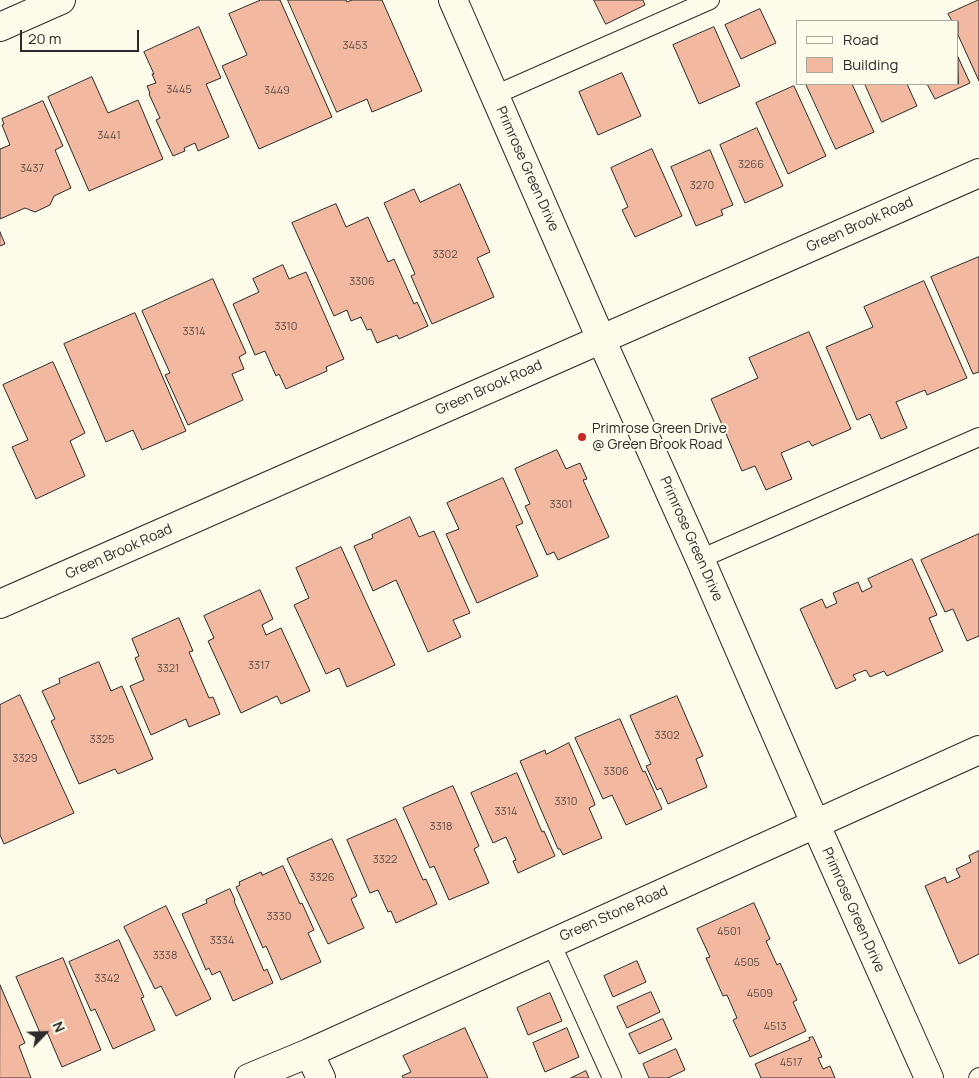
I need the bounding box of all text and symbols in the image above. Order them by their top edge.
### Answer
scale bar [22,20,141,52]
legend [796,20,959,85]
text: 20 m [28,28,61,49]
text: Road [843,29,879,50]
house number: 3453 [342,39,368,53]
text: Building [843,54,898,75]
house number: 3445 [166,83,192,97]
house number: 3449 [264,84,290,98]
street label: Primrose Green Drive [492,104,562,234]
house number: 3441 [97,129,121,143]
house number: 3266 [738,158,764,172]
house number: 3437 [20,162,44,176]
house number: 3270 [690,179,714,193]
street label: Green Brook Road [804,194,916,256]
house number: 3302 [432,248,458,262]
house number: 3306 [349,275,375,289]
house number: 3310 [274,320,298,334]
house number: 3314 [183,325,205,339]
street label: Green Brook Road [433,357,545,419]
place label: Primrose Green Drive @ Green Brook Road [592,421,727,454]
marker: Primrose Green Drive @ Green Brook Road [576,431,588,443]
street label: Primrose Green Drive [656,474,726,604]
house number: 3301 [549,498,573,512]
street label: Green Brook Road [63,521,175,583]
house number: 3317 [248,659,270,673]
house number: 3321 [157,662,179,676]
house number: 3302 [654,729,680,743]
house number: 3325 [90,733,114,747]
house number: 3329 [12,752,38,766]
house number: 3306 [603,765,629,779]
house number: 3310 [554,795,578,809]
house number: 3314 [495,805,517,819]
house number: 3318 [430,820,452,834]
street label: Primrose Green Drive [818,845,888,975]
house number: 3322 [373,853,397,867]
house number: 3326 [309,871,335,885]
street label: Green Stone Road [557,883,671,945]
house number: 3330 [267,910,291,924]
house number: 4501 [717,925,741,939]
house number: 3334 [210,934,234,948]
house number: 3338 [153,949,177,963]
house number: 4505 [734,956,760,970]
house number: 3342 [95,972,119,986]
house number: 4509 [747,987,773,1001]
north arrow [20,1008,70,1058]
text: N [48,1018,70,1035]
house number: 4513 [763,1020,787,1034]
house number: 4517 [780,1056,802,1070]

